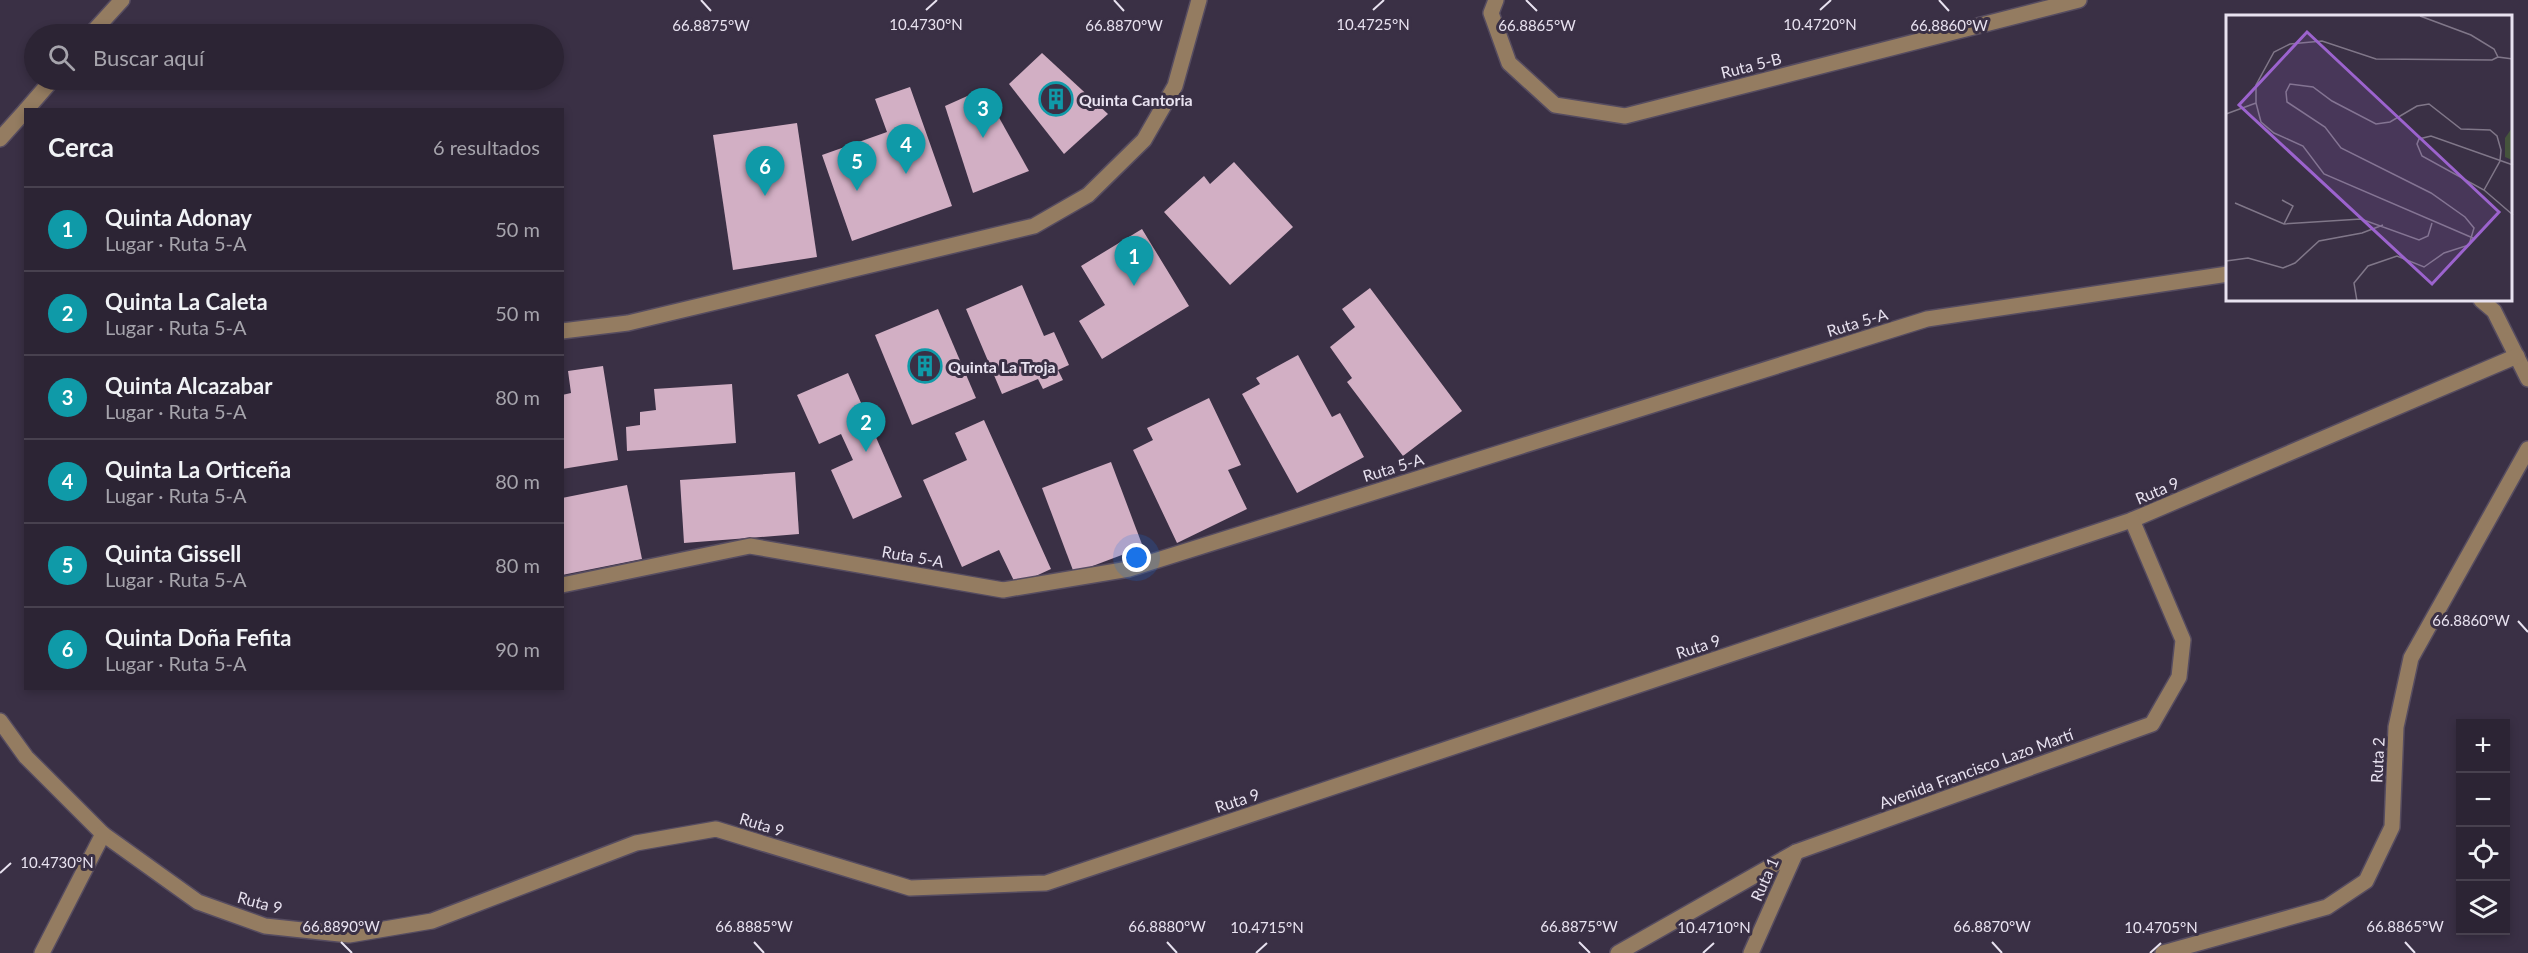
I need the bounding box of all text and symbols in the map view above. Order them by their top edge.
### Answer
text: 10.4730°N [889,15,963,33]
text: 10.4725°N [1336,15,1410,33]
text: 10.4720°N [1783,15,1857,33]
inset map [2226,15,2513,302]
text: 66.8875°W [672,16,750,34]
text: 66.8870°W [1085,16,1163,34]
text: 66.8865°W [1498,16,1576,34]
text: 66.8860°W [1910,16,1988,34]
search box [24,24,564,90]
icon: search [45,41,78,74]
text: Buscar aquí [93,44,204,71]
street label: Ruta 5-B [1719,48,1783,82]
building icon: Quinta Cantoria [1038,81,1074,117]
pin: 3 [964,88,1002,138]
place label: Quinta Cantoria [1079,90,1193,109]
pin: 4 [886,124,926,174]
text: Cerca [48,131,114,163]
text: 6 resultados [433,135,540,159]
pin: 5 [838,142,876,191]
pin: 6 [746,146,784,196]
text: Quinta Adonay [105,204,252,231]
text: 1 [62,217,73,241]
text: 50 m [495,217,540,241]
text: Lugar · Ruta 5-A [105,231,247,255]
pin: 1 [1114,236,1154,286]
text: Quinta La Caleta [105,288,268,315]
text: 2 [62,301,73,325]
text: 50 m [495,301,540,325]
street label: Ruta 5-A [1824,304,1890,340]
text: Lugar · Ruta 5-A [105,315,247,339]
building icon: Quinta La Troja [907,348,943,384]
place label: Quinta La Troja [948,357,1056,376]
text: Quinta Alcazabar [105,372,272,399]
text: 3 [62,385,73,409]
text: 80 m [495,385,540,409]
text: Lugar · Ruta 5-A [105,399,247,423]
pin: 2 [846,402,886,452]
street label: Ruta 5-A [1360,449,1426,485]
text: Quinta La Orticeña [105,456,291,483]
text: 4 [62,469,73,493]
text: 80 m [495,469,540,493]
street label: Ruta 9 [2132,472,2182,508]
text: Lugar · Ruta 5-A [105,483,247,507]
text: Quinta Gissell [105,540,241,567]
street label: Ruta 5-A [881,541,946,571]
your location [1122,543,1151,572]
text: 5 [62,553,73,577]
text: 80 m [495,553,540,577]
text: Lugar · Ruta 5-A [105,567,247,591]
text: 66.8860°W [2432,611,2510,629]
text: Quinta Doña Fefita [105,624,291,651]
street label: Ruta 9 [1673,630,1723,662]
text: 6 [62,637,73,661]
text: 90 m [495,637,540,661]
text: Lugar · Ruta 5-A [105,651,247,675]
map controls [2456,719,2510,935]
button: + [2456,719,2510,773]
street label: Avenida Francisco Lazo Martí [1876,724,2077,812]
street label: Ruta 2 [2366,737,2388,783]
button: − [2456,773,2510,827]
street label: Ruta 9 [1212,784,1262,816]
street label: Ruta 9 [737,808,787,840]
button: locate [2456,827,2510,881]
text: 10.4730°N [20,853,94,871]
street label: Ruta 1 [1746,854,1782,904]
button: layers [2456,881,2510,935]
street label: Ruta 9 [235,887,285,917]
text: 66.8890°W [302,917,380,935]
text: 66.8885°W [715,917,793,935]
text: 66.8880°W [1128,917,1206,935]
text: 66.8875°W [1540,917,1618,935]
text: 66.8870°W [1953,917,2031,935]
text: 66.8865°W [2366,917,2444,935]
text: 10.4715°N [1230,918,1304,936]
text: 10.4710°N [1677,918,1751,936]
text: 10.4705°N [2124,918,2198,936]

